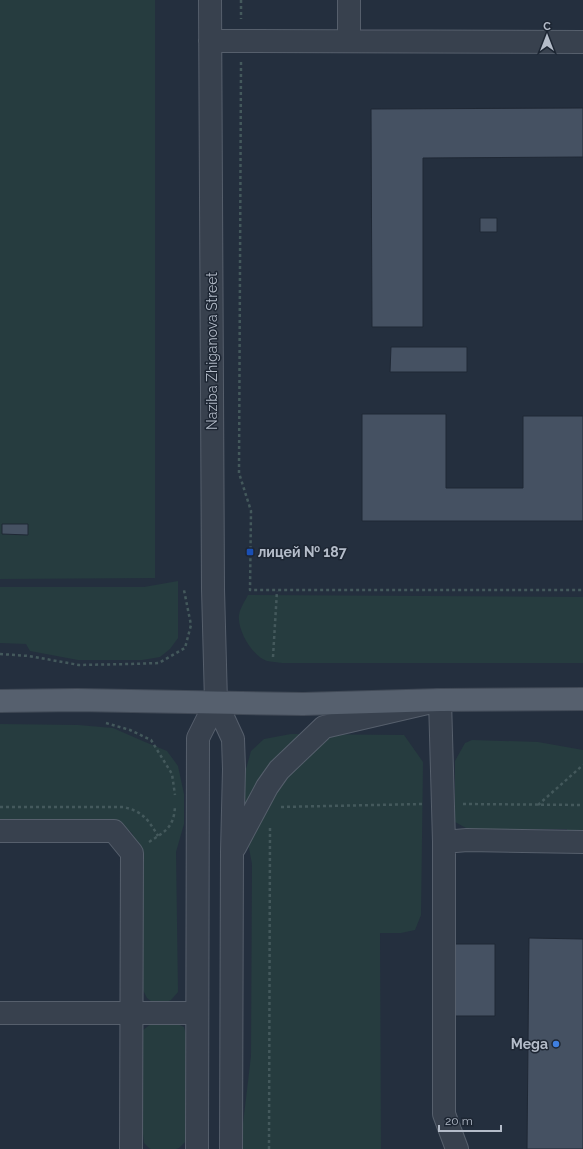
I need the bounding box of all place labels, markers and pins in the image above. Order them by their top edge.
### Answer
place label: лицей № 187 [258,544,347,560]
marker: лицей № 187 [245,547,255,557]
place label: Mega [511,1036,548,1052]
marker: Mega [551,1039,561,1049]

